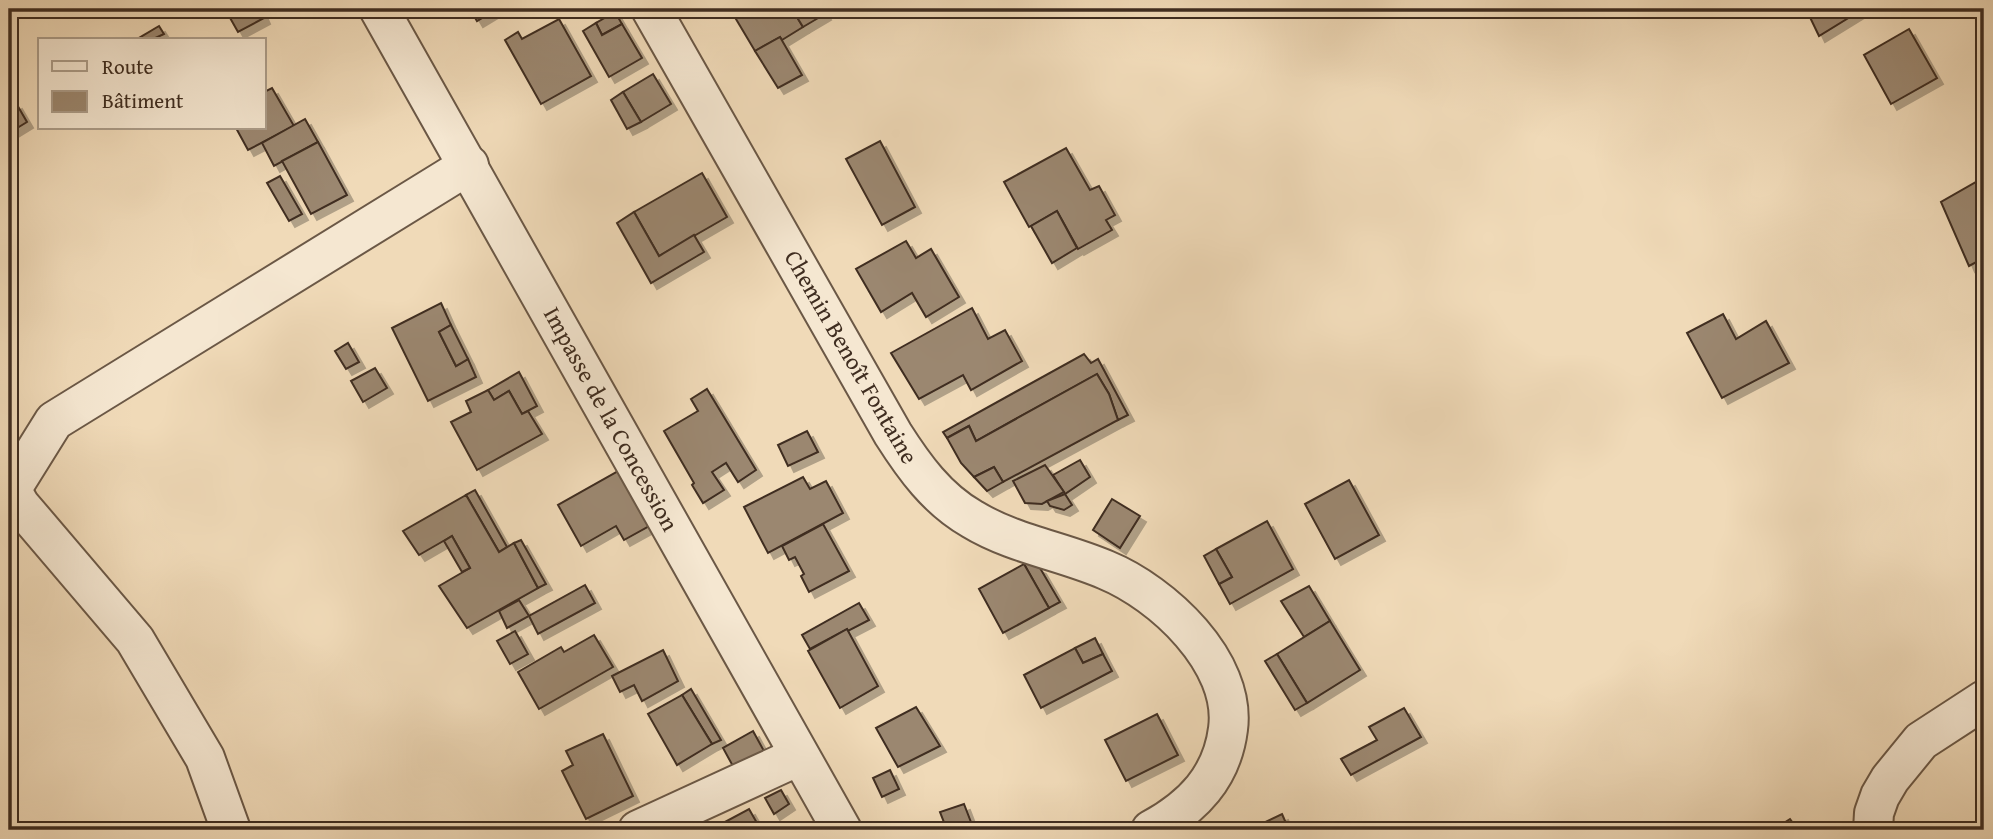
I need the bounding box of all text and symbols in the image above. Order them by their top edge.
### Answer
legend [38,38,266,130]
text: Route [102,51,154,82]
text: Bâtiment [102,85,184,116]
street label: Chemin Benoît Fontaine [776,243,927,470]
street label: Impasse de la Concession [535,300,688,538]

